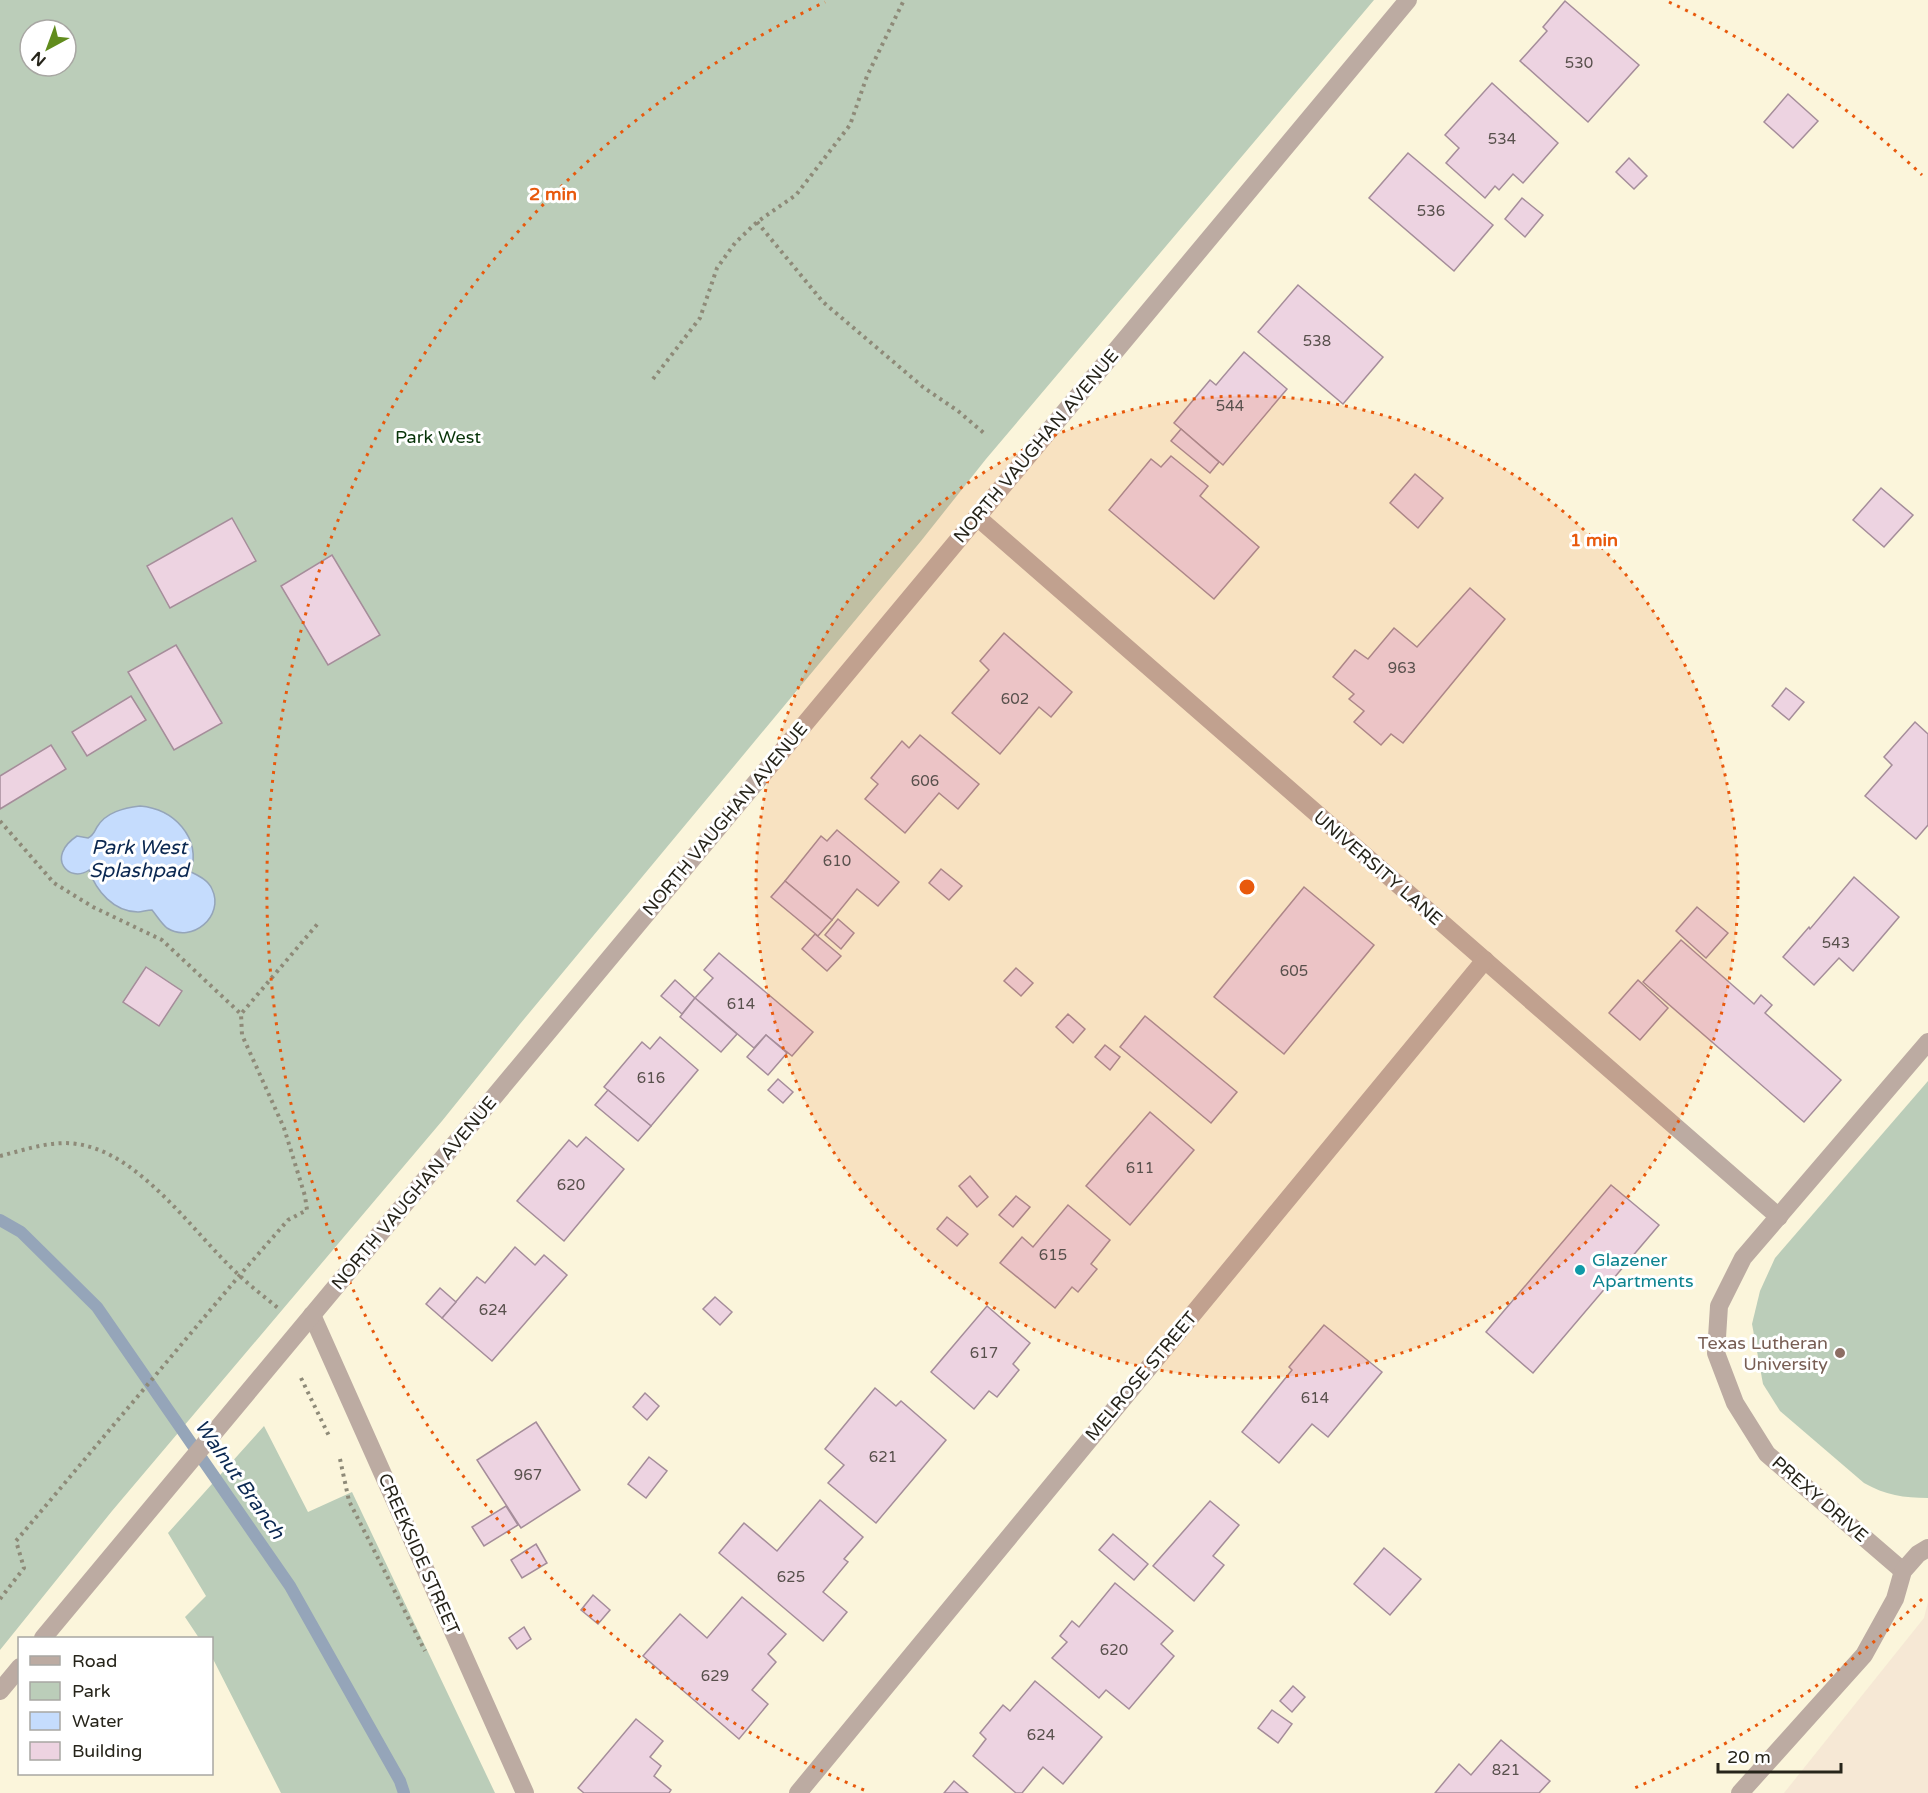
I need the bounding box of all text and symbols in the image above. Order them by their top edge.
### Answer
north arrow [18,18,78,78]
text: N [27,47,50,70]
house number: 530 [1565,54,1593,72]
house number: 534 [1488,130,1516,148]
text: 2 min [529,183,577,205]
house number: 536 [1417,202,1445,220]
house number: 538 [1303,332,1331,350]
street label: NORTH VAUGHAN AVENUE [949,345,1123,547]
house number: 544 [1216,397,1244,415]
park label: Park West [395,426,481,448]
text: 1 min [1570,529,1618,551]
house number: 963 [1388,659,1416,677]
house number: 602 [1001,690,1029,708]
street label: NORTH VAUGHAN AVENUE [638,718,812,920]
house number: 606 [911,772,939,790]
street label: UNIVERSITY LANE [1309,806,1447,930]
water label: Park West Splashpad [89,836,191,883]
house number: 610 [823,852,851,870]
centre of rings [1237,877,1257,897]
house number: 543 [1822,934,1850,952]
house number: 605 [1280,962,1308,980]
house number: 614 [727,995,755,1013]
house number: 616 [637,1069,665,1087]
street label: NORTH VAUGHAN AVENUE [327,1092,501,1294]
house number: 611 [1126,1159,1154,1177]
house number: 620 [557,1176,585,1194]
house number: 615 [1039,1246,1067,1264]
place label: Glazener Apartments [1592,1249,1694,1292]
marker: Glazener Apartments [1573,1263,1587,1277]
house number: 624 [479,1301,507,1319]
street label: MELROSE STREET [1080,1307,1202,1445]
place label: Texas Lutheran University [1698,1332,1828,1375]
house number: 617 [970,1344,998,1362]
marker: Texas Lutheran University [1833,1346,1847,1360]
house number: 614 [1301,1389,1329,1407]
water label: Walnut Branch [189,1415,290,1545]
house number: 621 [869,1448,897,1466]
street label: PREXY DRIVE [1767,1451,1873,1547]
house number: 967 [514,1466,542,1484]
street label: CREEKSIDE STREET [373,1470,465,1638]
house number: 625 [777,1568,805,1586]
legend [18,1637,213,1775]
house number: 620 [1100,1641,1128,1659]
text: Road [72,1650,117,1672]
house number: 629 [701,1667,729,1685]
text: Park [72,1680,111,1702]
text: Water [72,1710,123,1732]
house number: 624 [1027,1726,1055,1744]
scale bar [1718,1736,1841,1774]
text: Building [72,1740,142,1762]
text: 20 m [1727,1746,1771,1768]
house number: 821 [1492,1761,1520,1779]

